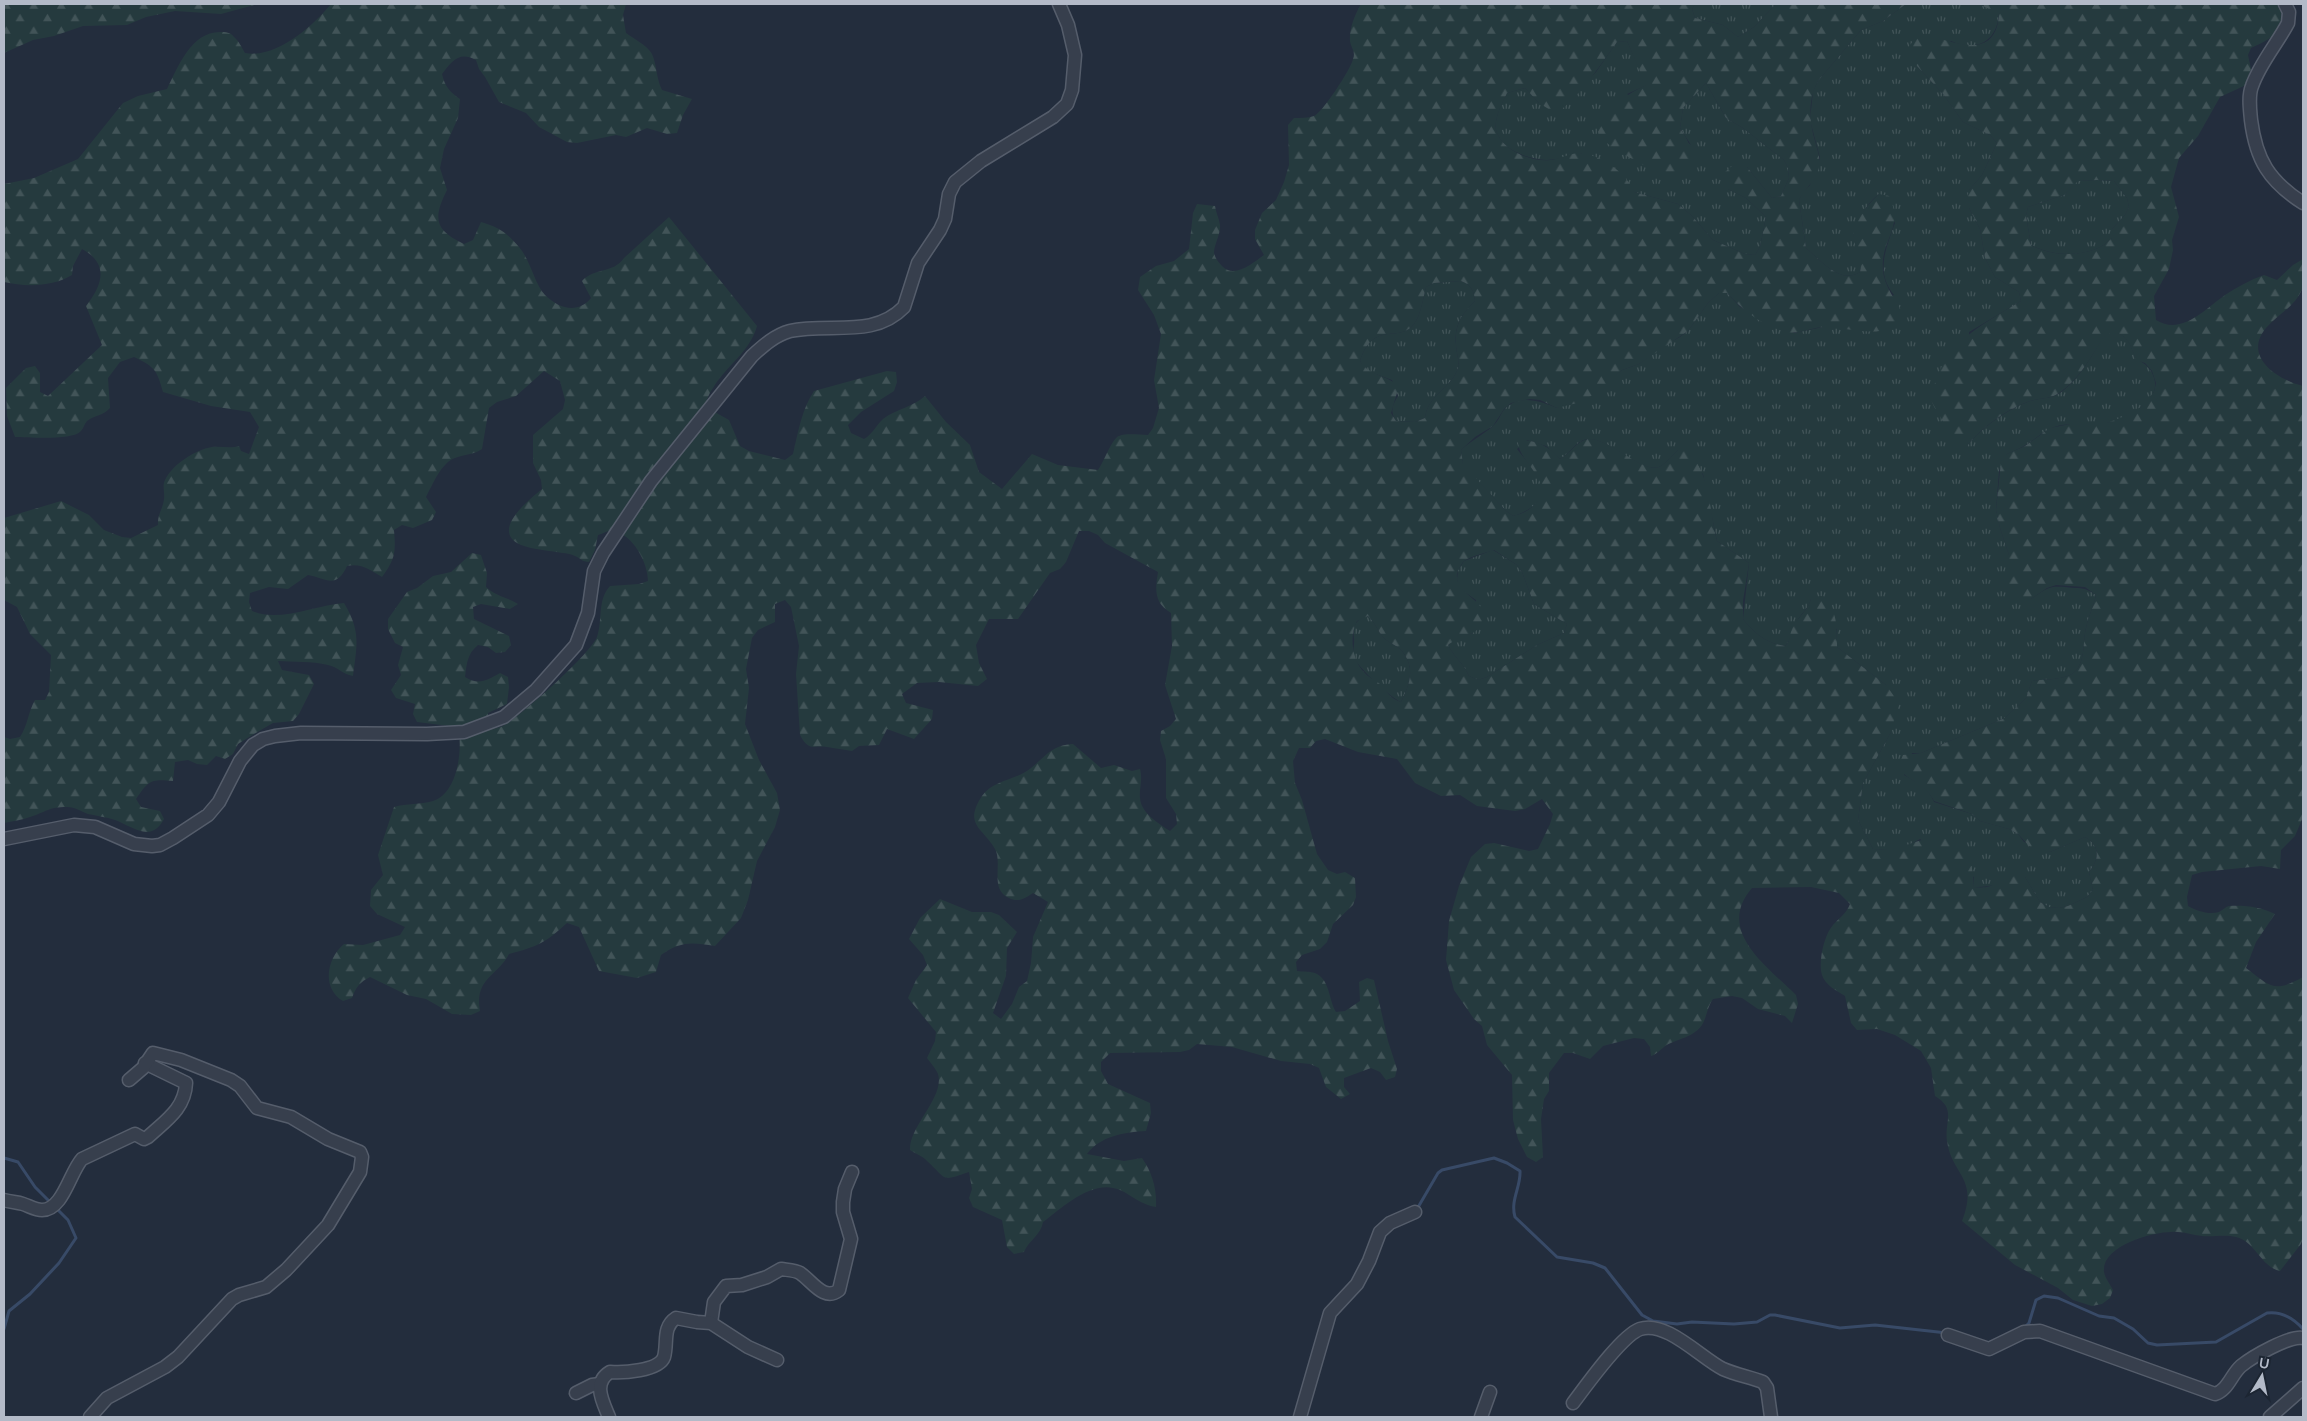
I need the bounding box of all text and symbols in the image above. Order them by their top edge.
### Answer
north arrow [2237,1351,2287,1401]
text: U [2258,1353,2271,1373]

